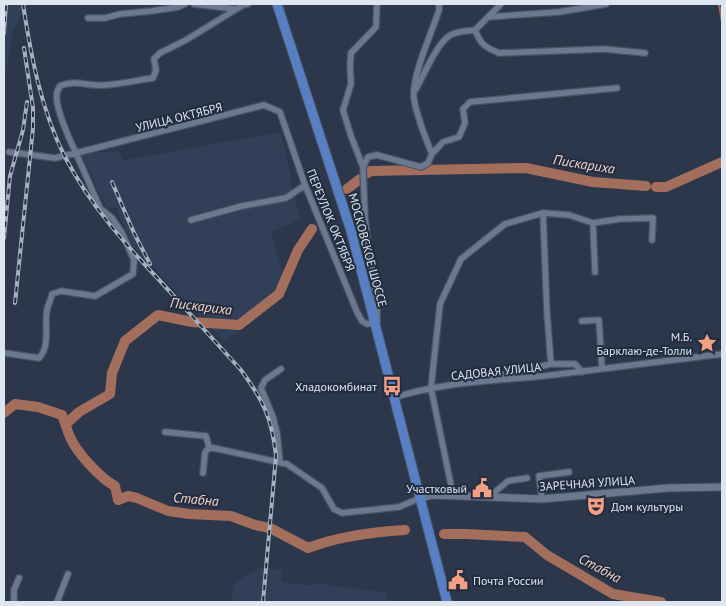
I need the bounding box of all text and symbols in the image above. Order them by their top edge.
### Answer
street label: УЛИЦА ОКТЯБРЯ [134,99,224,135]
water label: Пискариха [552,150,616,178]
street label: ПЕРЕУЛОК ОКТЯБРЯ [304,167,358,273]
street label: МОСКОВСКОЕ ШОССЕ [346,191,390,309]
water label: Пискариха [169,293,233,319]
place label: М.Б. Барклаю-де-Толли [596,329,692,358]
place icon: М.Б. Барклаю-де-Толли [696,332,718,354]
street label: САДОВАЯ УЛИЦА [450,359,542,383]
bus stop icon: Хладокомбинат [381,375,403,397]
place label: Хладокомбинат [295,379,377,394]
street label: ЗАРЕЧНАЯ УЛИЦА [539,472,635,494]
public building icon: Участковый [471,477,493,499]
place label: Участковый [406,481,467,496]
water label: Стабна [172,488,220,510]
theatre icon: Дом культуры [585,495,607,517]
place label: Дом культуры [611,499,683,514]
water label: Стабна [576,549,625,587]
public building icon: Почта России [447,569,469,591]
place label: Почта России [473,573,544,588]

